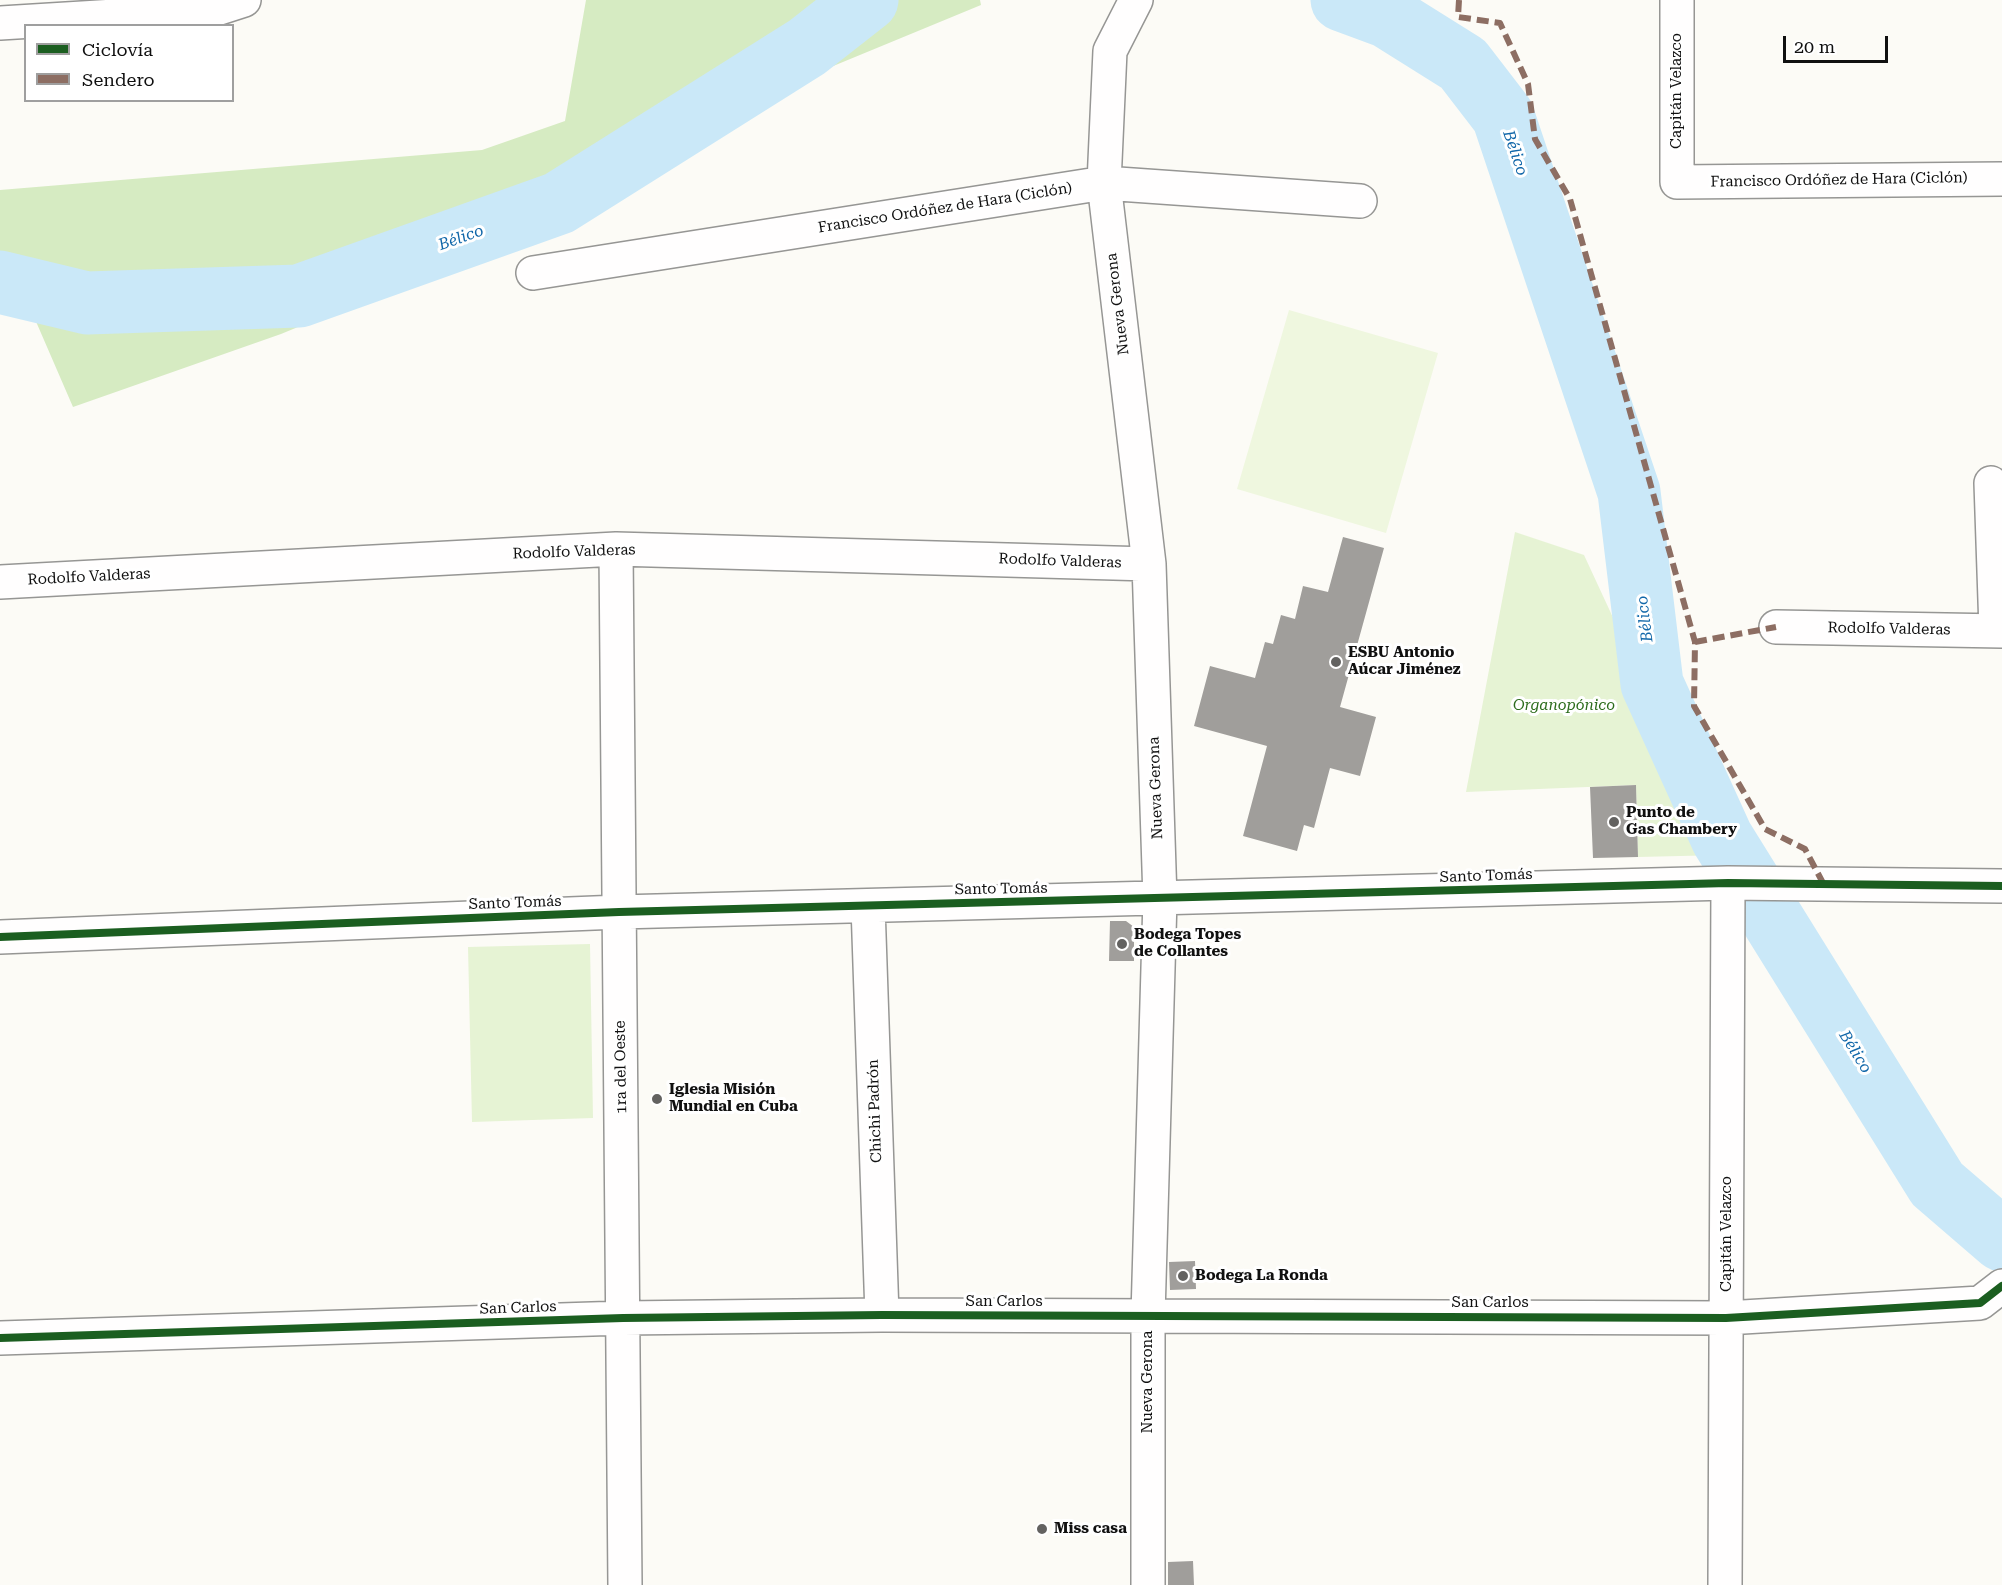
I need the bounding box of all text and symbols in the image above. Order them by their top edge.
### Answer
legend [24,24,234,102]
scale bar [1786,24,1891,62]
street label: Capitán Velazco [1668,33,1686,149]
text: 20 m [1794,36,1835,57]
text: Ciclovía [82,39,153,60]
text: Sendero [82,69,155,90]
water label: Bélico [1498,128,1532,178]
street label: Francisco Ordóñez de Hara (Ciclón) [1710,169,1968,191]
street label: Francisco Ordóñez de Hara (Ciclón) [817,179,1073,237]
water label: Bélico [436,221,486,255]
street label: Nueva Gerona [1103,252,1133,356]
street label: Rodolfo Valderas [512,541,636,563]
street label: Rodolfo Valderas [998,550,1122,572]
street label: Rodolfo Valderas [27,565,151,589]
water label: Bélico [1633,595,1657,643]
street label: Rodolfo Valderas [1827,619,1951,639]
place label: ESBU Antonio Aúcar Jiménez [1348,644,1460,679]
marker: ESBU Antonio Aúcar Jiménez [1329,655,1343,669]
park label: Organopónico [1513,697,1615,715]
street label: Nueva Gerona [1145,736,1167,840]
place label: Punto de Gas Chambery [1626,804,1737,839]
marker: Punto de Gas Chambery [1607,815,1621,829]
street label: Santo Tomás [1439,865,1533,887]
street label: Santo Tomás [954,879,1048,899]
street label: Santo Tomás [468,892,562,914]
place label: Bodega Topes de Collantes [1134,926,1241,961]
marker: Bodega Topes de Collantes [1115,937,1129,951]
street label: 1ra del Oeste [611,1020,631,1114]
water label: Bélico [1835,1027,1875,1077]
street label: Chichi Padrón [864,1059,886,1163]
place label: Iglesia Misión Mundial en Cuba [669,1081,798,1116]
marker: Iglesia Misión Mundial en Cuba [650,1092,664,1106]
street label: Capitán Velazco [1718,1176,1736,1292]
place label: Bodega La Ronda [1195,1267,1328,1285]
marker: Bodega La Ronda [1176,1269,1190,1283]
street label: San Carlos [965,1293,1043,1311]
street label: San Carlos [1451,1294,1529,1312]
street label: San Carlos [479,1298,557,1318]
street label: Nueva Gerona [1139,1331,1157,1433]
place label: Miss casa [1054,1520,1127,1538]
marker: Miss casa [1035,1522,1049,1536]

